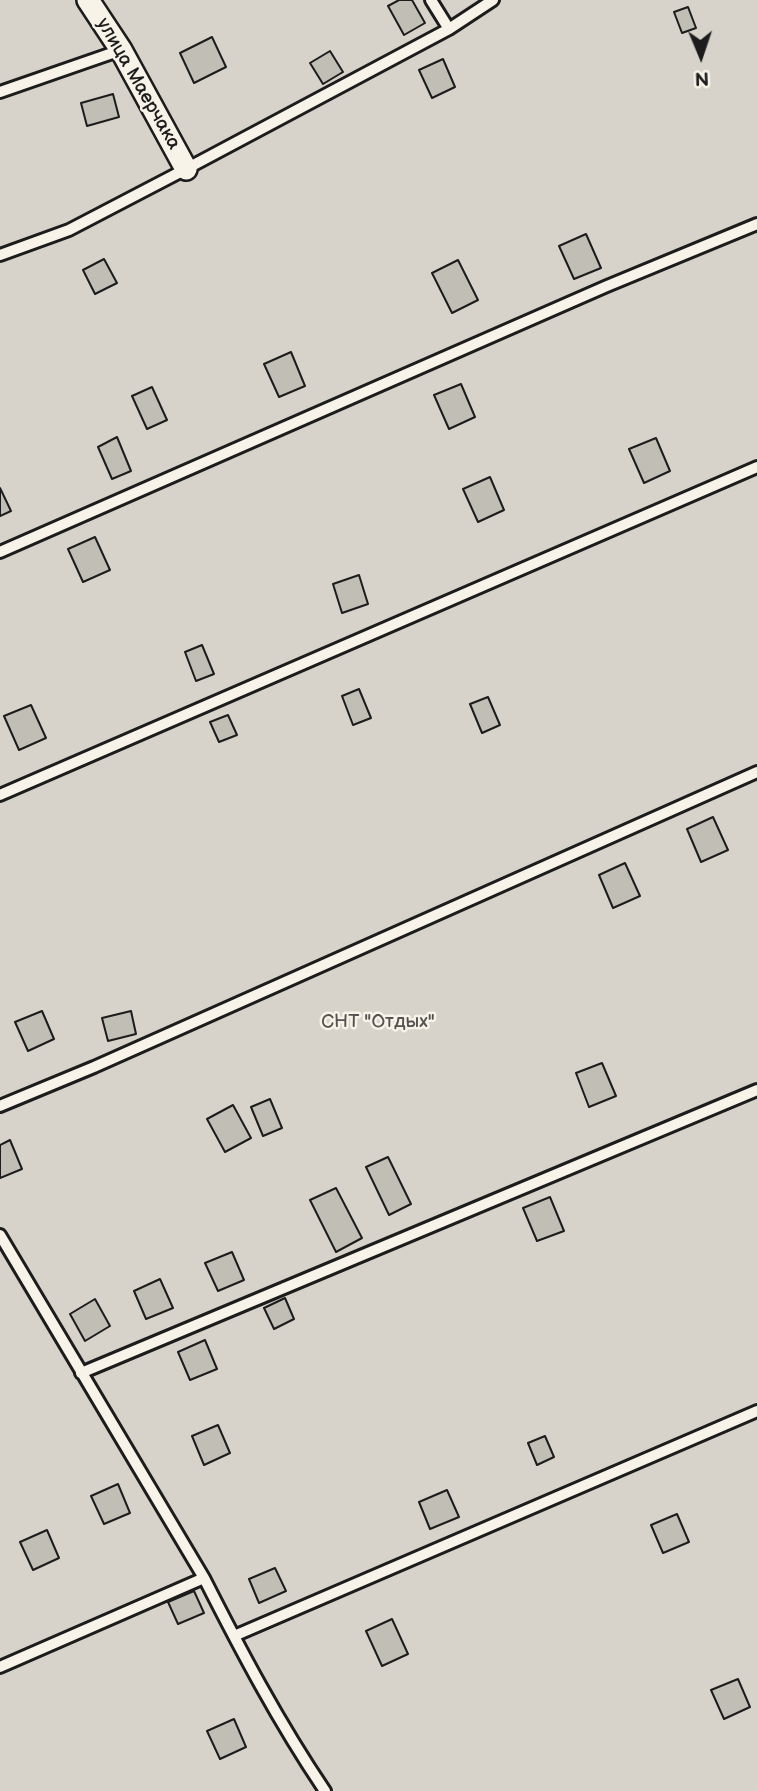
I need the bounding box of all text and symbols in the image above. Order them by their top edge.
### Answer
street label: улица Маерчака [91,14,185,154]
north arrow [666,21,736,91]
text: N [694,66,709,89]
park label: СНТ "Отдых" [321,1011,435,1033]

